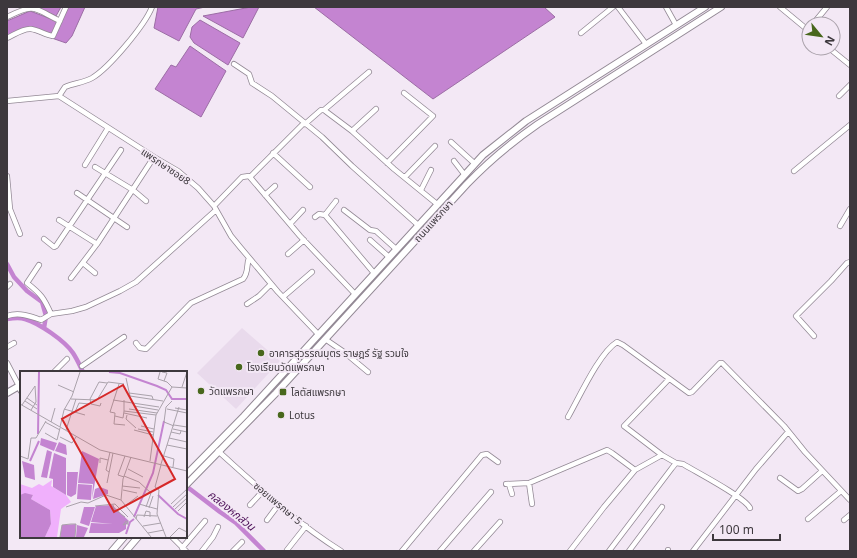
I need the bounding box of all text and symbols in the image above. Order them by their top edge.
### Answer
north arrow [801,16,841,56]
text: N [821,34,839,49]
street label: แพรกษาซอย8 [139,144,194,188]
street label: ถนนแพรกษา [410,197,456,245]
place label: อาคารสุวรรณบุตร ราษฎร์ รัฐ รวมใจ [269,346,409,360]
marker: อาคารสุวรรณบุตร ราษฎร์ รัฐ รวมใจ [256,348,266,358]
place label: โรงเรียนวัดแพรกษา [247,360,325,374]
marker: โรงเรียนวัดแพรกษา [234,362,244,372]
inset map [20,371,187,538]
place label: วัดแพรกษา [209,384,254,398]
place label: โลตัสแพรกษา [291,385,346,399]
marker: วัดแพรกษา [196,386,206,396]
marker: โลตัสแพรกษา [278,387,288,397]
place label: Lotus [289,408,315,422]
marker: Lotus [276,410,286,420]
street label: ซอยแพรกษา 5 [251,479,305,528]
water label: คลองหกส่วน [205,486,260,534]
scale bar [713,516,780,542]
text: 100 m [719,521,754,538]

